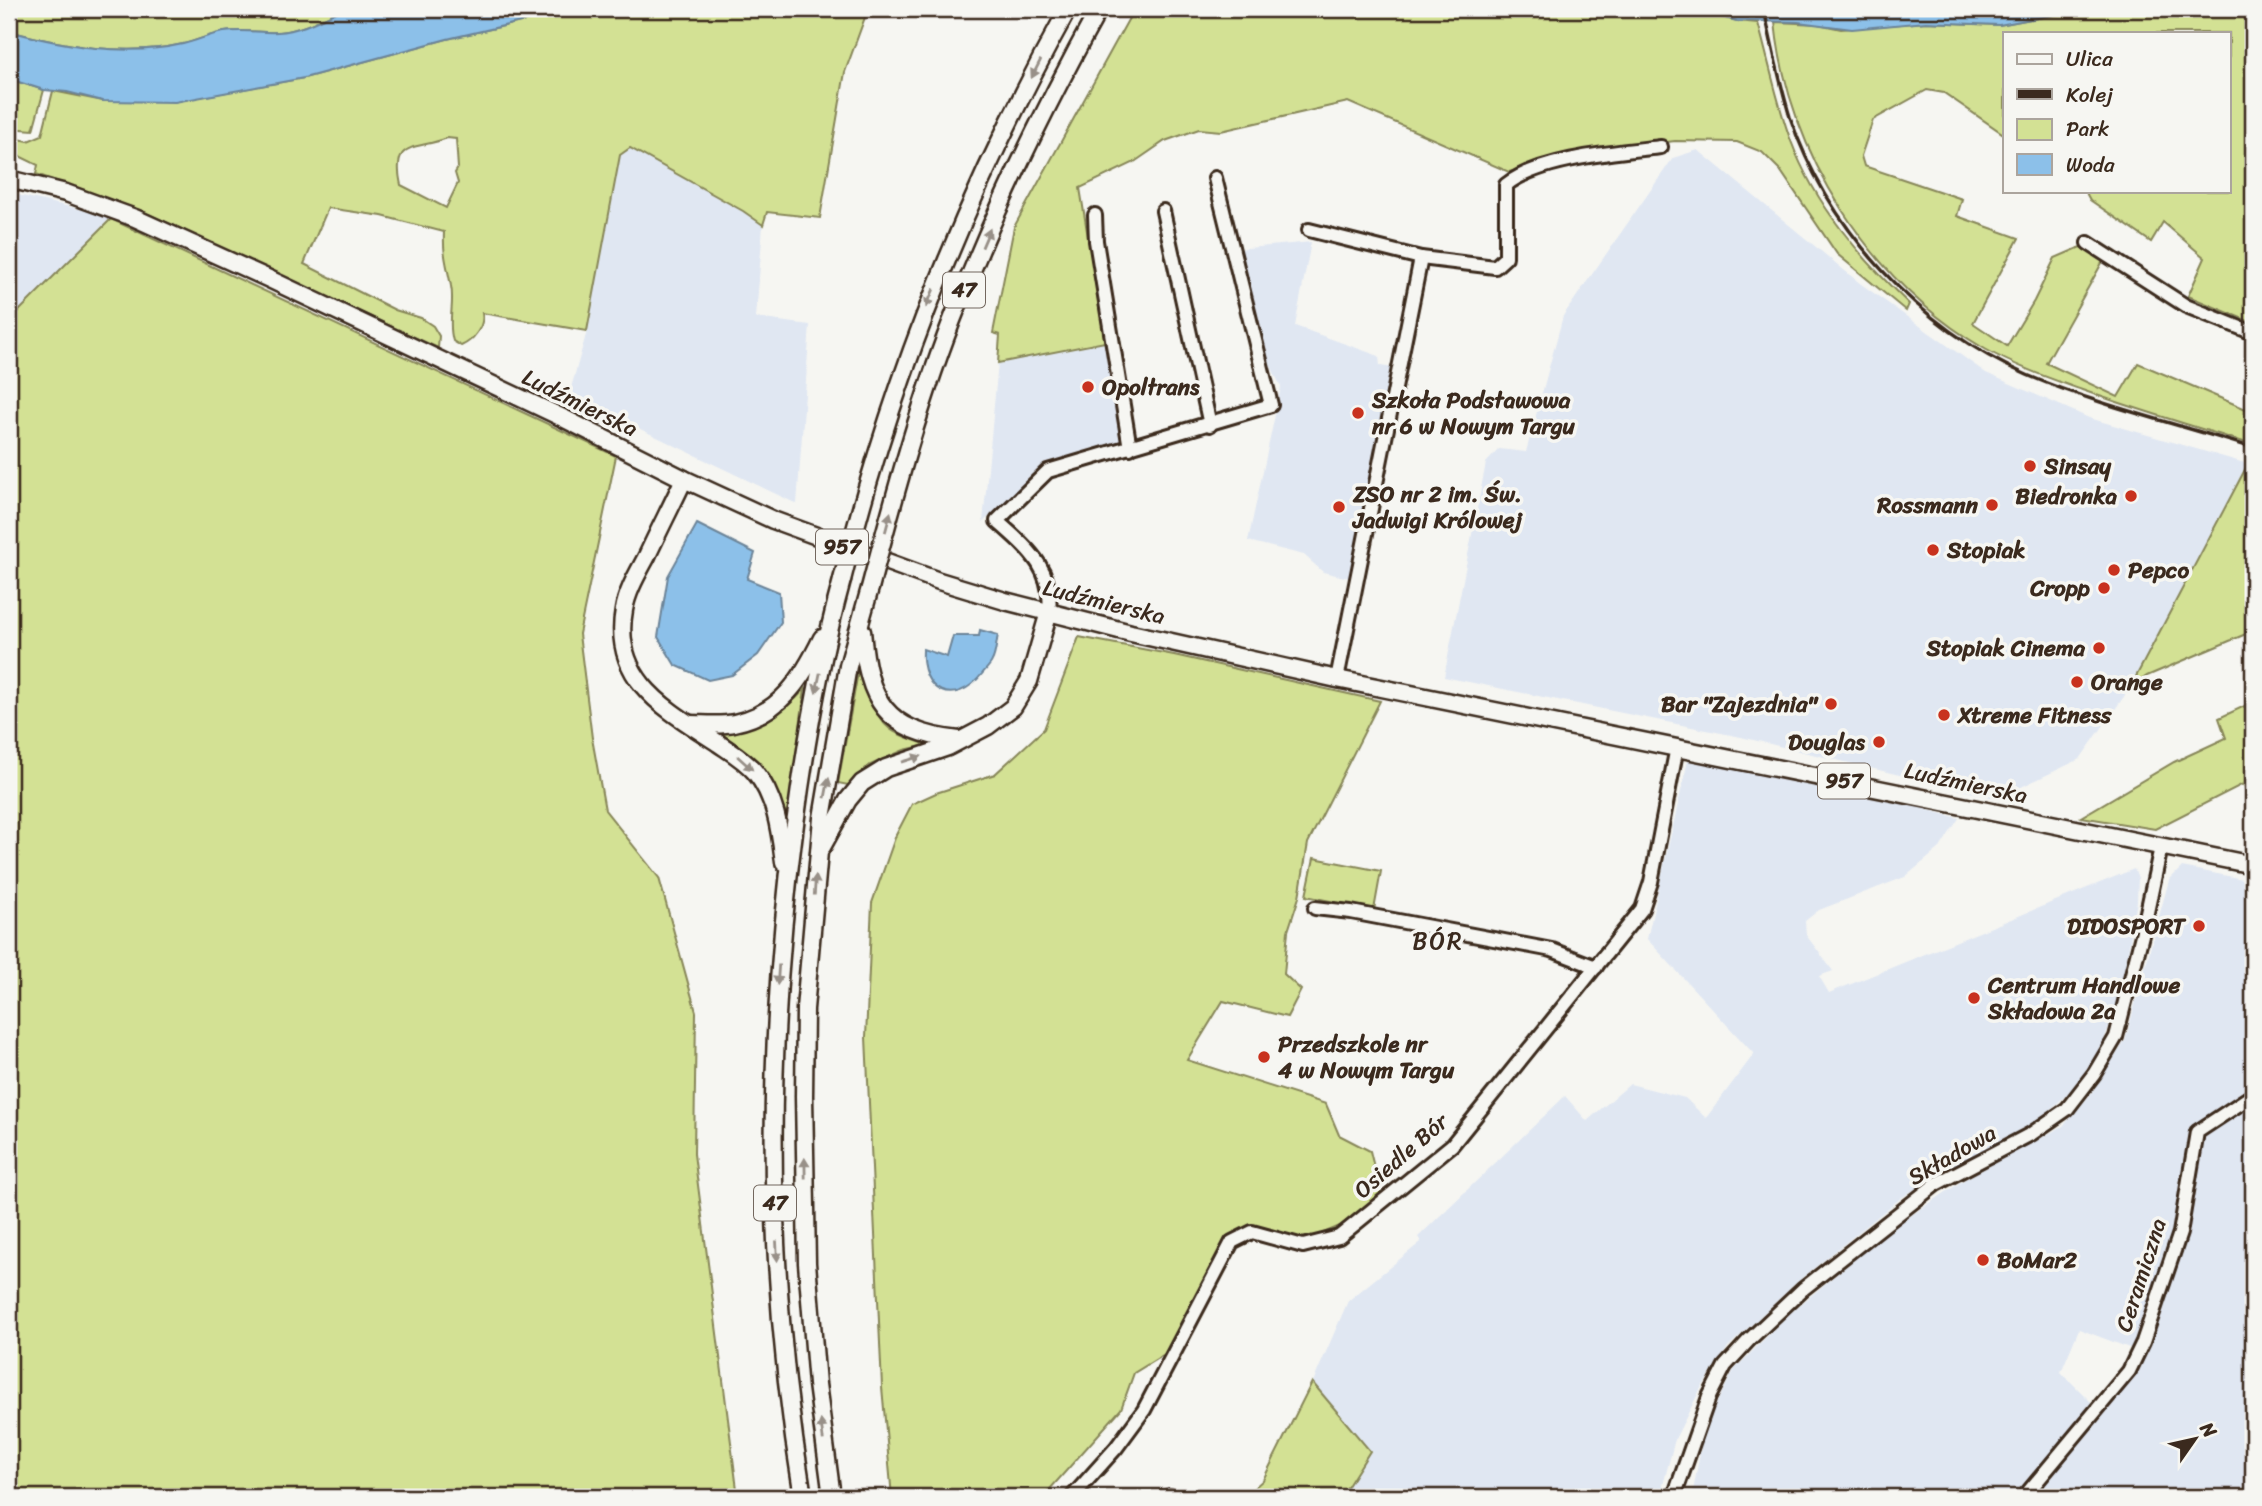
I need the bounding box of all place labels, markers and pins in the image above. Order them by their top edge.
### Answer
place label: Opoltrans [1102,367,1200,408]
marker: Opoltrans [1080,379,1096,395]
place label: Szkoła Podstawowa nr 6 w Nowym Targu [1371,380,1576,447]
marker: Szkoła Podstawowa nr 6 w Nowym Targu [1350,405,1366,421]
place label: Sinsay [2043,446,2112,487]
marker: Sinsay [2022,458,2038,474]
place label: ZSO nr 2 im. Św. Jadwigi Królowej [1351,474,1524,541]
place label: Biedronka [2015,476,2117,517]
place label: Rossmann [1876,485,1979,526]
marker: Biedronka [2123,488,2139,504]
marker: Rossmann [1984,497,2000,513]
marker: ZSO nr 2 im. Św. Jadwigi Królowej [1331,499,1347,515]
place label: Stopiak [1946,530,2025,571]
marker: Stopiak [1925,542,1941,558]
place label: Pepco [2128,550,2189,591]
marker: Pepco [2106,562,2122,578]
place label: Cropp [2029,568,2090,609]
marker: Cropp [2096,580,2112,596]
place label: Stopiak Cinema [1925,628,2085,669]
marker: Stopiak Cinema [2091,640,2107,656]
place label: Orange [2091,662,2163,703]
marker: Orange [2069,674,2085,690]
place label: Bar "Zajezdnia" [1661,684,1820,725]
place label: Xtreme Fitness [1956,695,2113,736]
marker: Bar "Zajezdnia" [1823,696,1839,712]
marker: Xtreme Fitness [1936,707,1952,723]
place label: Douglas [1788,722,1866,763]
marker: Douglas [1871,734,1887,750]
place label: DIDOSPORT [2067,906,2187,947]
marker: DIDOSPORT [2191,918,2207,934]
place label: Centrum Handlowe Składowa 2a [1987,965,2181,1032]
marker: Centrum Handlowe Składowa 2a [1966,990,1982,1006]
place label: Przedszkole nr 4 w Nowym Targu [1277,1024,1455,1091]
marker: Przedszkole nr 4 w Nowym Targu [1256,1049,1272,1065]
place label: BoMar2 [1997,1240,2078,1281]
marker: BoMar2 [1975,1252,1991,1268]

